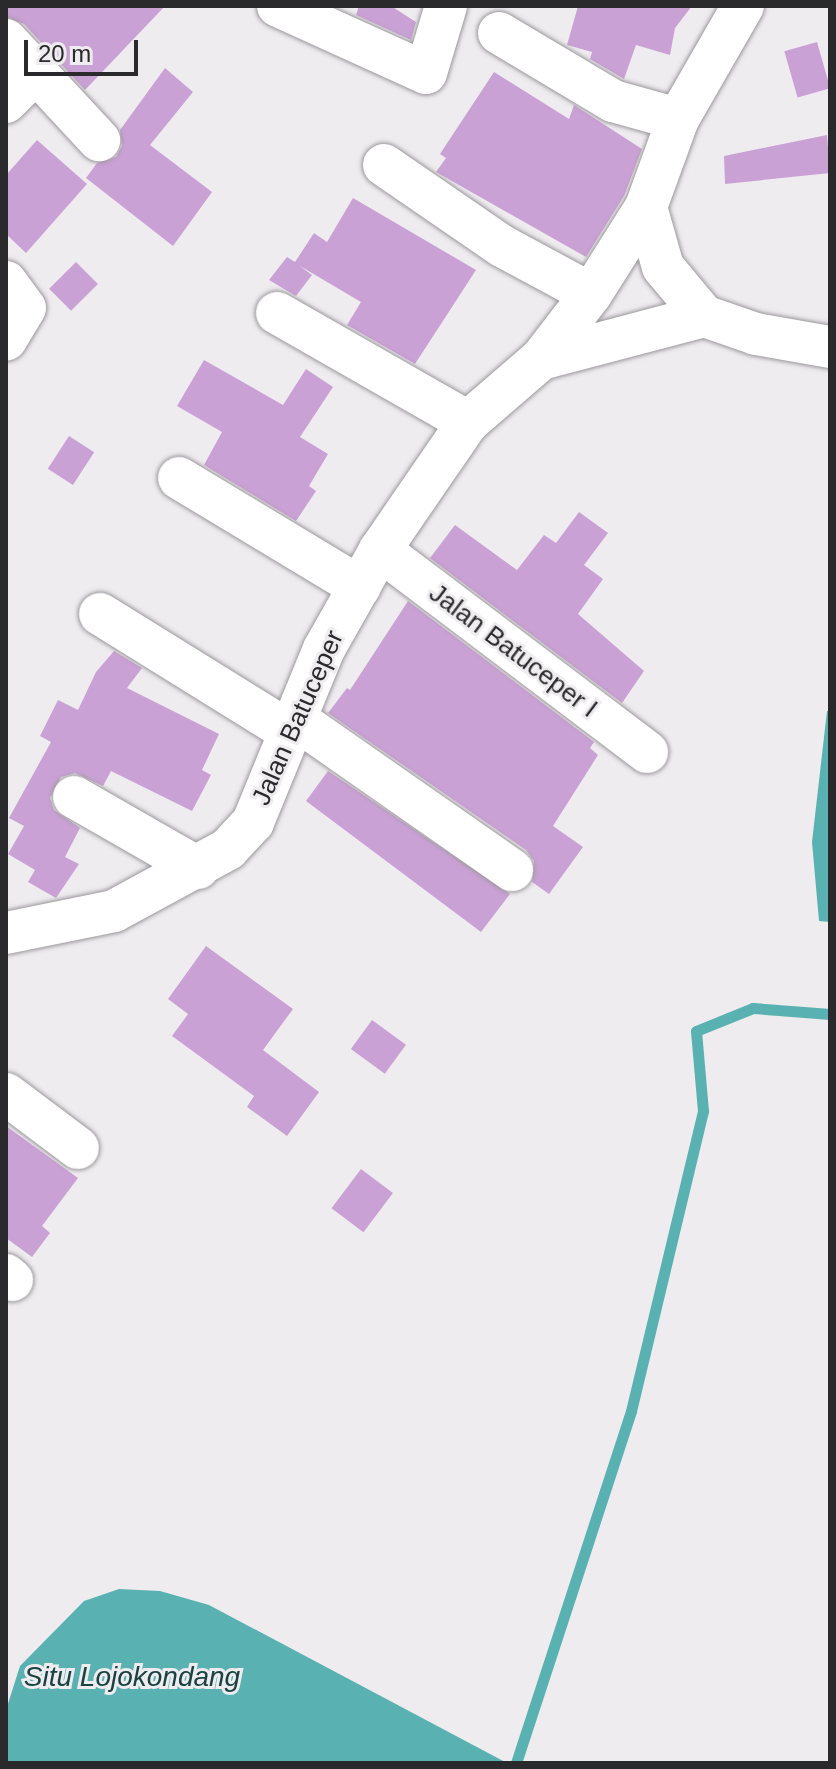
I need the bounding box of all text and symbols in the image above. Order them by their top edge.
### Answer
scale bar [28,24,142,74]
text: 20 m [38,40,91,67]
street label: Jalan Batuceper I [423,578,603,724]
street label: Jalan Batuceper [246,626,350,810]
water label: Situ Lojokondang [24,1660,240,1694]

